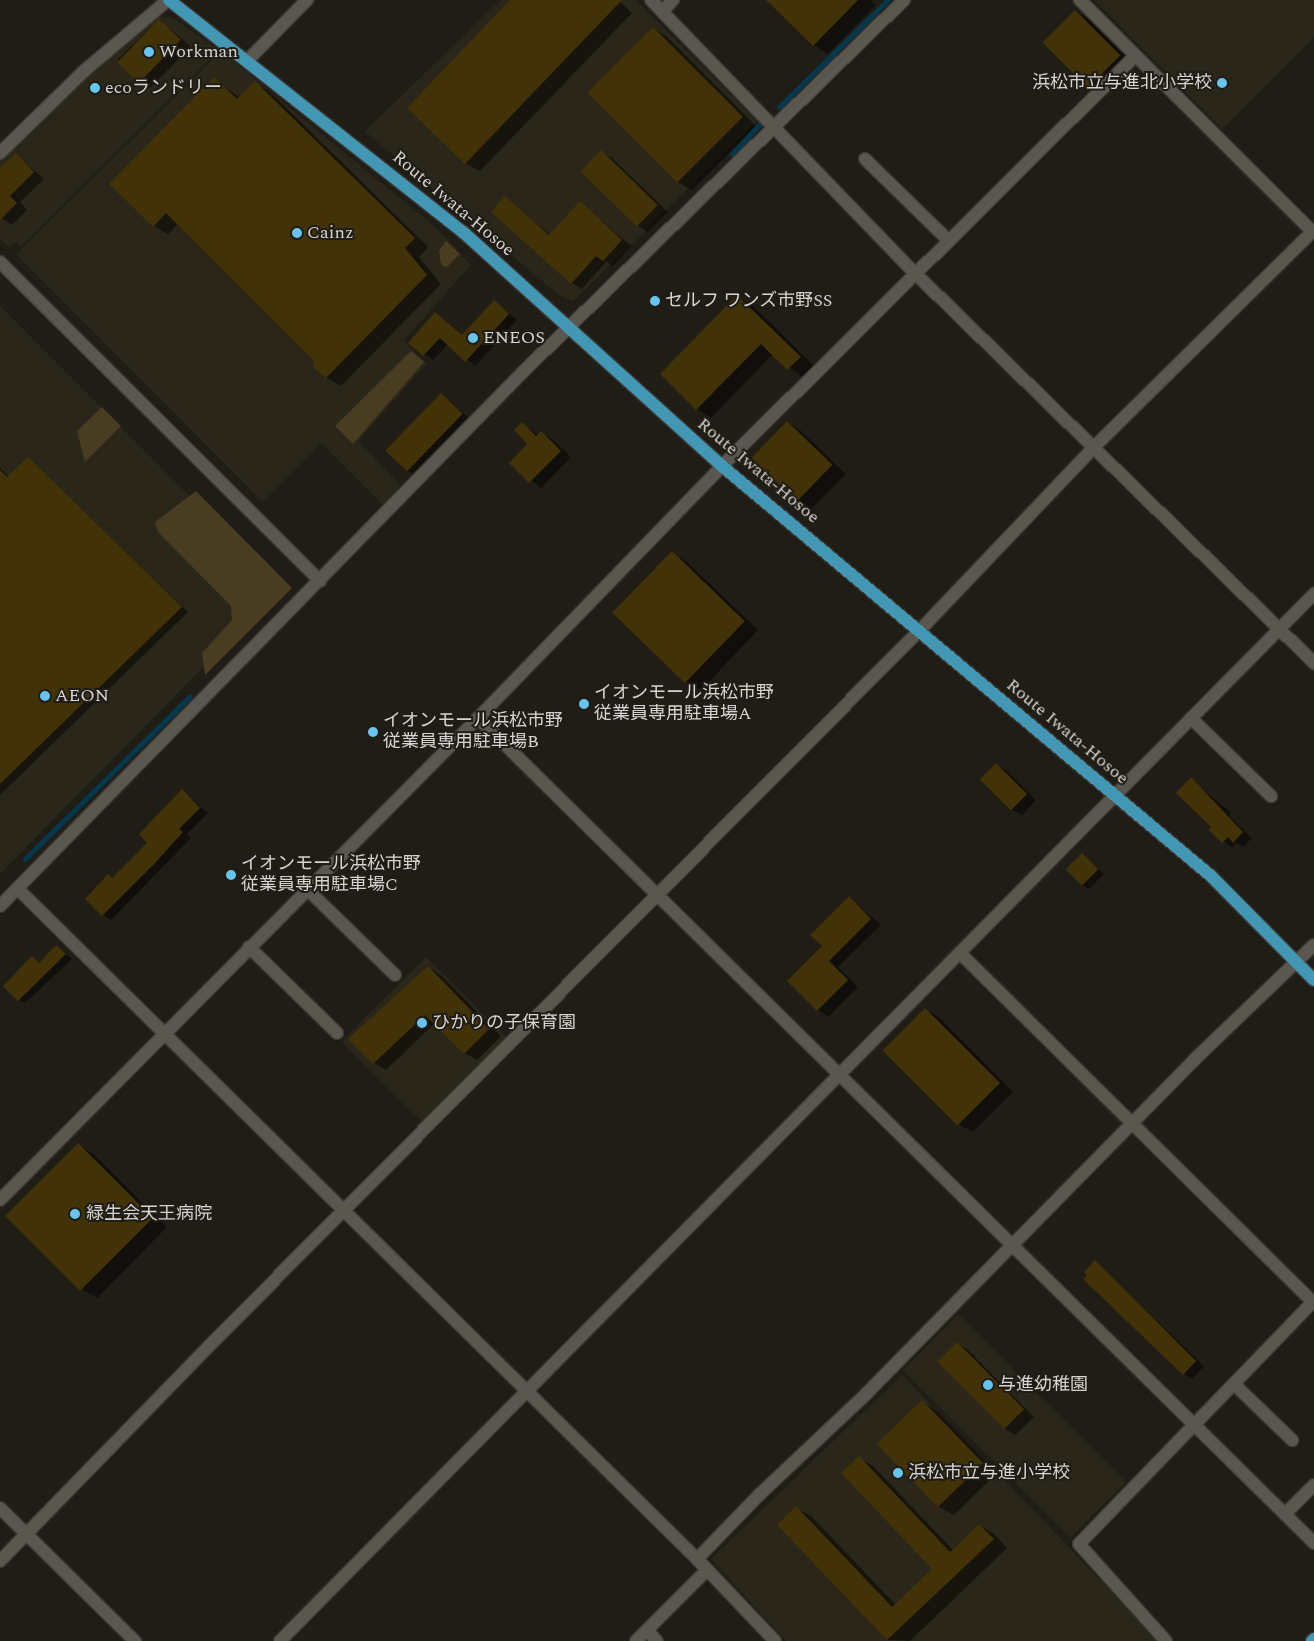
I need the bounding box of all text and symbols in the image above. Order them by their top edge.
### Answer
place label: Workman [159,41,238,63]
marker: Workman [143,46,155,58]
place label: 浜松市立与進北小学校 [1032,72,1212,94]
place label: ecoランドリー [105,77,222,99]
marker: 浜松市立与進北小学校 [1216,77,1228,89]
marker: ecoランドリー [89,82,101,94]
street label: Route Iwata-Hosoe [388,147,518,261]
place label: Cainz [307,222,354,244]
marker: Cainz [291,227,303,239]
place label: セルフ ワンズ市野SS [665,290,833,312]
marker: セルフ ワンズ市野SS [649,295,661,307]
place label: ENEOS [483,327,545,349]
marker: ENEOS [467,332,479,344]
street label: Route Iwata-Hosoe [693,414,823,528]
street label: Route Iwata-Hosoe [1002,675,1132,789]
place label: イオンモール浜松市野 従業員専用駐車場A [594,683,774,726]
place label: AEON [55,685,109,707]
marker: AEON [39,690,51,702]
marker: イオンモール浜松市野 従業員専用駐車場A [578,698,590,710]
place label: イオンモール浜松市野 従業員専用駐車場B [383,711,563,754]
marker: イオンモール浜松市野 従業員専用駐車場B [367,726,379,738]
place label: イオンモール浜松市野 従業員専用駐車場C [241,854,421,896]
marker: イオンモール浜松市野 従業員専用駐車場C [225,869,237,881]
place label: ひかりの子保育園 [432,1012,576,1034]
marker: ひかりの子保育園 [416,1017,428,1029]
place label: 緑生会天王病院 [86,1203,212,1225]
marker: 緑生会天王病院 [68,1207,82,1221]
place label: 与進幼稚園 [998,1374,1088,1396]
marker: 与進幼稚園 [982,1379,994,1391]
place label: 浜松市立与進小学校 [908,1462,1070,1484]
marker: 浜松市立与進小学校 [892,1467,904,1479]

